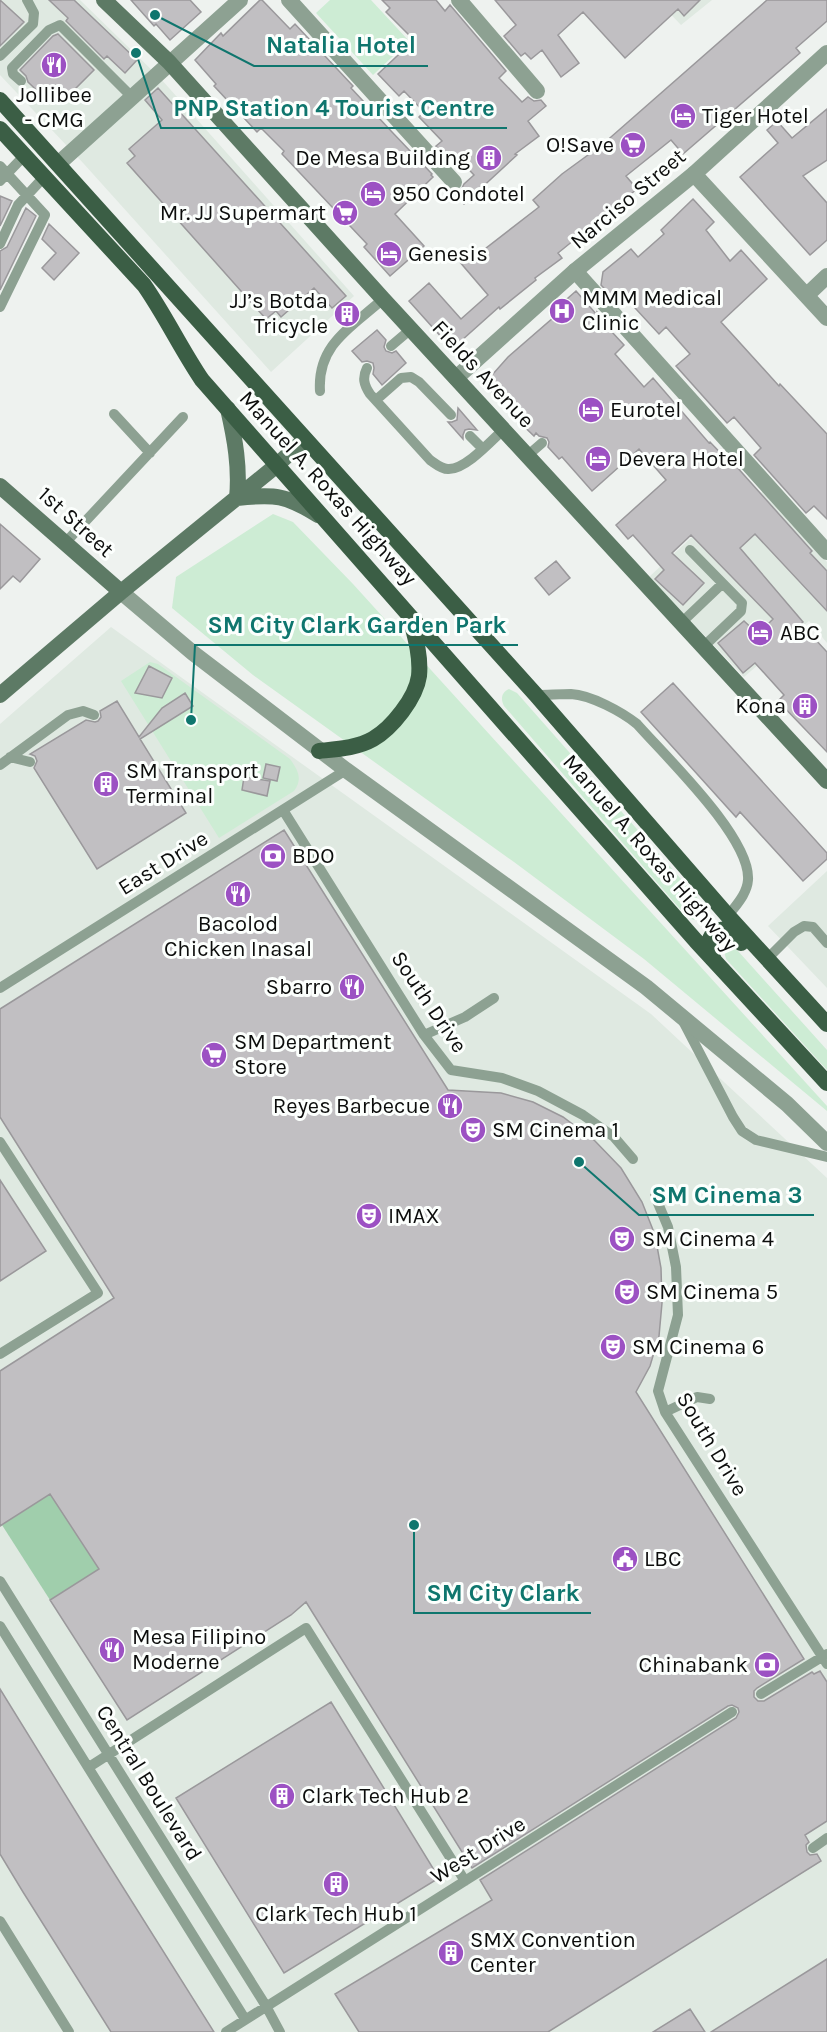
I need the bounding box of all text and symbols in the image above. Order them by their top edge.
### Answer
callout: Natalia Hotel [254,24,428,66]
text: Natalia Hotel [266,31,416,59]
restaurant icon: Jollibee - CMG [39,50,69,80]
place label: Jollibee - CMG [16,82,92,133]
callout: PNP Station 4 Tourist Centre [161,86,507,128]
text: PNP Station 4 Tourist Centre [173,94,495,122]
hotel icon: Tiger Hotel [668,101,698,131]
place label: Tiger Hotel [702,103,809,129]
supermarket icon: O!Save [618,130,648,160]
place label: O!Save [546,132,614,158]
building icon: De Mesa Building [474,143,504,173]
street label: Narciso Street [565,143,691,255]
place label: De Mesa Building [295,145,471,171]
hotel icon: 950 Condotel [358,179,388,209]
place label: 950 Condotel [392,181,525,207]
supermarket icon: Mr. JJ Supermart [330,198,360,228]
place label: Mr. JJ Supermart [160,200,326,226]
hotel icon: Genesis [374,239,404,269]
place label: Genesis [408,241,488,267]
place label: MMM Medical Clinic [582,285,722,336]
place label: JJ’s Botda Tricycle [230,288,328,339]
hospital icon: MMM Medical Clinic [547,296,577,326]
building icon: JJ’s Botda Tricycle [332,299,362,329]
street label: Fields Avenue [427,315,539,433]
street label: Manuel A. Roxas Highway [234,385,422,591]
hotel icon: Eurotel [576,395,606,425]
place label: Eurotel [610,397,681,423]
hotel icon: Devera Hotel [583,444,613,474]
place label: Devera Hotel [618,446,744,472]
street label: 1st Street [33,481,119,563]
callout: SM City Clark Garden Park [195,603,518,645]
text: SM City Clark Garden Park [207,611,507,639]
hotel icon: ABC [745,618,775,648]
place label: ABC [780,620,820,646]
building icon: Kona [790,691,820,721]
place label: Kona [735,693,786,719]
street label: Manuel A. Roxas Highway [557,749,743,957]
place label: SM Transport Terminal [126,758,259,809]
building icon: SM Transport Terminal [91,769,121,799]
street label: East Drive [113,825,213,901]
bank icon: BDO [258,841,288,871]
place label: BDO [292,843,334,869]
restaurant icon: Bacolod Chicken Inasal [223,879,253,909]
place label: Bacolod Chicken Inasal [164,911,312,962]
street label: South Drive [386,946,472,1058]
restaurant icon: Sbarro [337,972,367,1002]
place label: Sbarro [266,974,332,1000]
place label: SM Department Store [234,1029,392,1080]
supermarket icon: SM Department Store [199,1040,229,1070]
restaurant icon: Reyes Barbecue [435,1091,465,1121]
place label: Reyes Barbecue [273,1093,430,1119]
theatre icon: SM Cinema 1 [458,1115,488,1145]
place label: SM Cinema 1 [492,1117,619,1143]
callout: SM Cinema 3 [639,1173,814,1215]
text: SM Cinema 3 [652,1181,802,1209]
theatre icon: IMAX [354,1201,384,1231]
place label: IMAX [388,1203,440,1229]
theatre icon: SM Cinema 4 [607,1224,637,1254]
place label: SM Cinema 4 [642,1226,774,1252]
theatre icon: SM Cinema 5 [612,1277,642,1307]
place label: SM Cinema 5 [646,1279,778,1305]
theatre icon: SM Cinema 6 [598,1332,628,1362]
place label: SM Cinema 6 [632,1334,764,1360]
street label: South Drive [671,1387,753,1501]
public building icon: LBC [610,1544,640,1574]
place label: LBC [644,1546,681,1572]
callout: SM City Clark [414,1571,591,1613]
text: SM City Clark [426,1579,580,1607]
place label: Mesa Filipino Moderne [132,1624,266,1675]
restaurant icon: Mesa Filipino Moderne [97,1635,127,1665]
bank icon: Chinabank [752,1650,782,1680]
place label: Chinabank [638,1652,748,1678]
street label: Central Boulevard [91,1700,207,1866]
building icon: Clark Tech Hub 2 [267,1781,297,1811]
place label: Clark Tech Hub 2 [302,1783,469,1809]
street label: West Drive [426,1811,530,1889]
building icon: Clark Tech Hub 1 [321,1869,351,1899]
place label: Clark Tech Hub 1 [255,1901,417,1927]
place label: SMX Convention Center [470,1927,636,1978]
building icon: SMX Convention Center [436,1938,466,1968]

